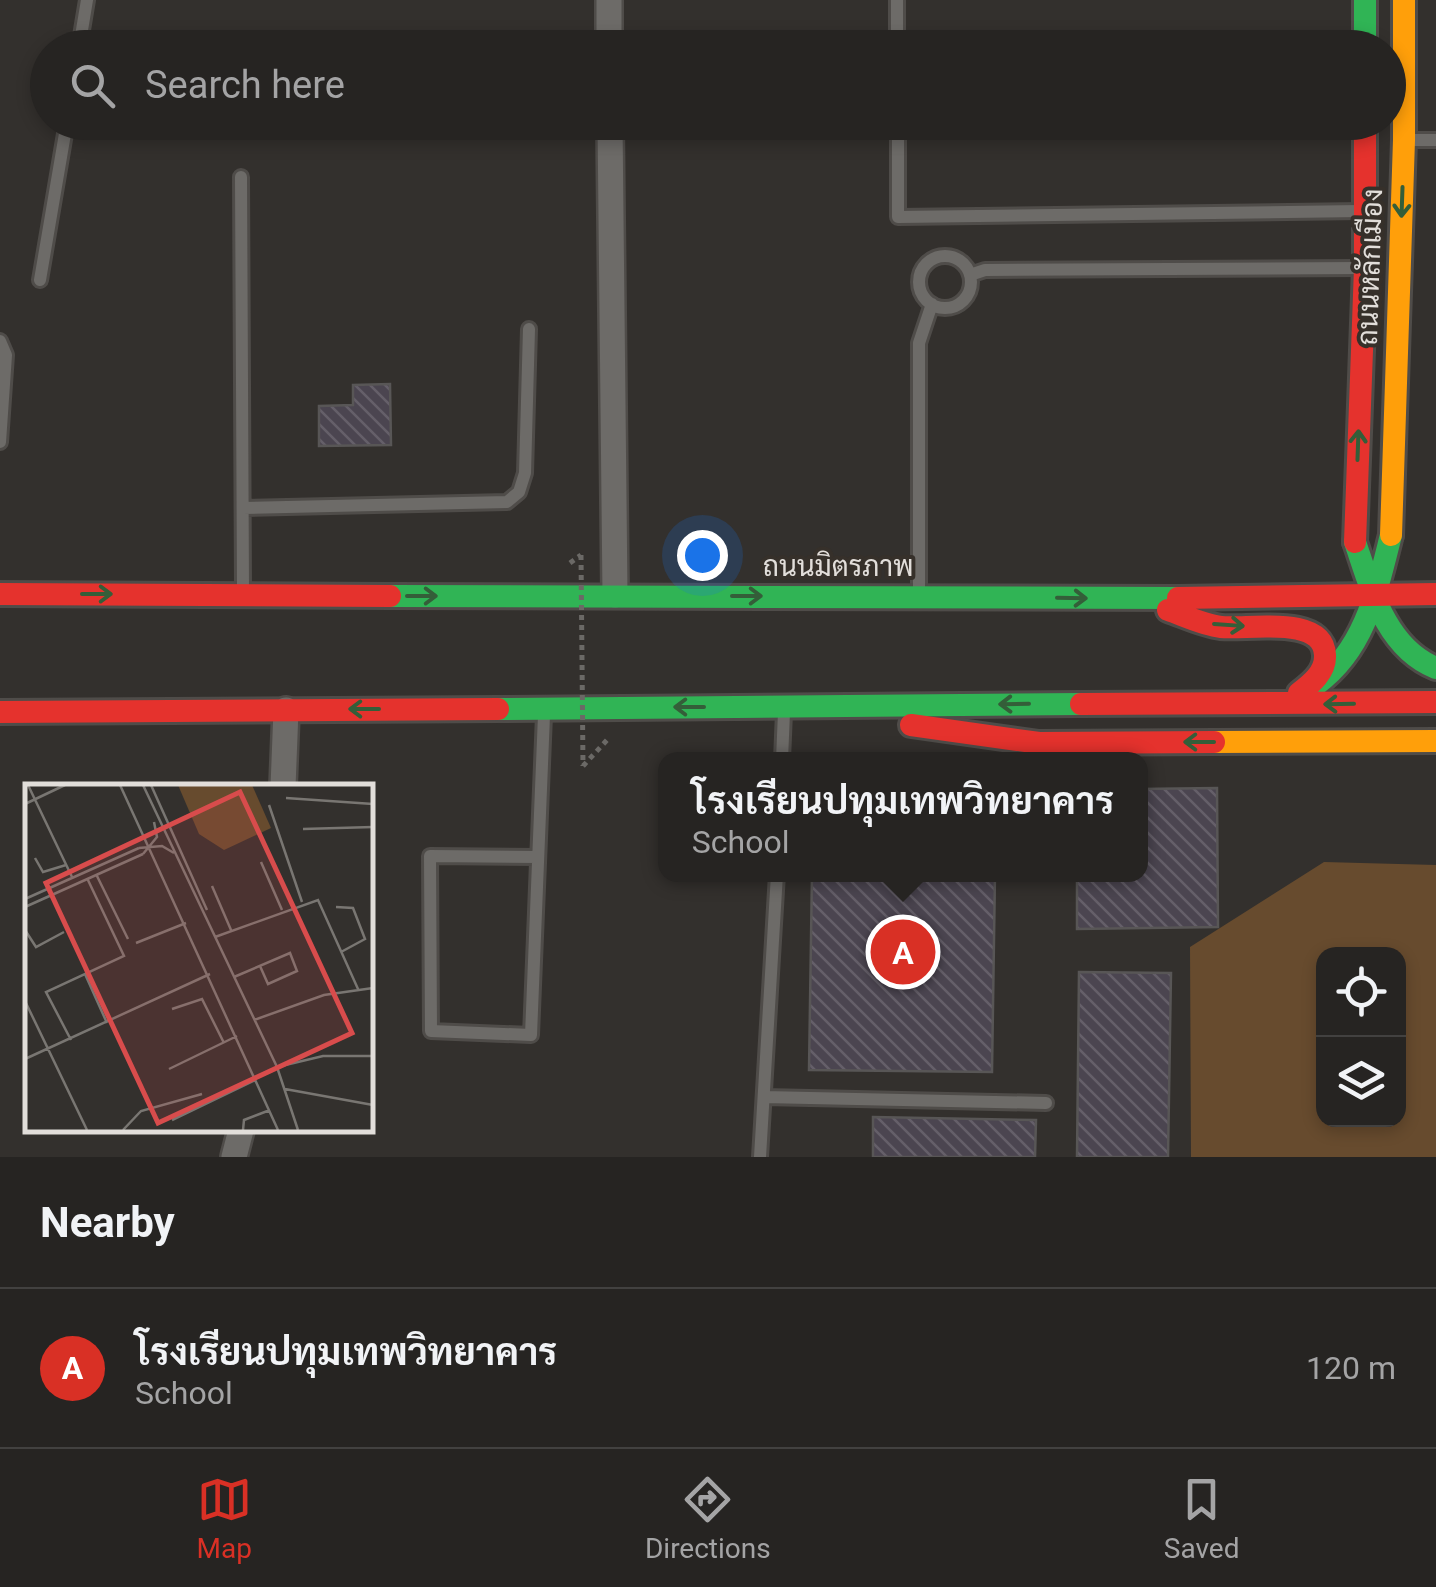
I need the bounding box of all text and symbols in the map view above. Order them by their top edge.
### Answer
search box [30,30,1406,140]
icon: search [65,58,120,113]
text: Search here [145,63,345,107]
one-way arrow [1393,186,1412,218]
street label: ถนนหลักเมือง [1349,188,1389,346]
one-way arrow [1349,429,1368,461]
your location [677,530,728,581]
street label: ถนนมิตรภาพ [763,550,913,583]
one-way arrow [80,584,113,604]
one-way arrow [406,586,438,606]
one-way arrow [731,586,763,605]
one-way arrow [1056,588,1088,608]
one-way arrow [1213,616,1245,635]
one-way arrow [998,694,1030,714]
one-way arrow [1323,694,1355,713]
one-way arrow [673,698,706,716]
one-way arrow [348,700,380,718]
one-way arrow [1183,732,1216,752]
popup [658,752,1148,882]
text: โรงเรียนปทุมเทพวิทยาคาร [692,779,1114,823]
inset map [25,784,372,1132]
text: School [692,823,790,861]
pin: A [870,914,936,990]
map controls [1316,947,1406,1127]
button: locate [1316,947,1406,1037]
button: layers [1316,1037,1406,1127]
text: Nearby [40,1198,175,1247]
text: โรงเรียนปทุมเทพวิทยาคาร [135,1330,557,1374]
text: A [62,1349,83,1387]
text: 120 m [1306,1349,1396,1387]
text: School [135,1374,233,1412]
tab: Map [197,1472,252,1565]
tab: Directions [645,1472,771,1565]
tab: Saved [1164,1472,1239,1565]

